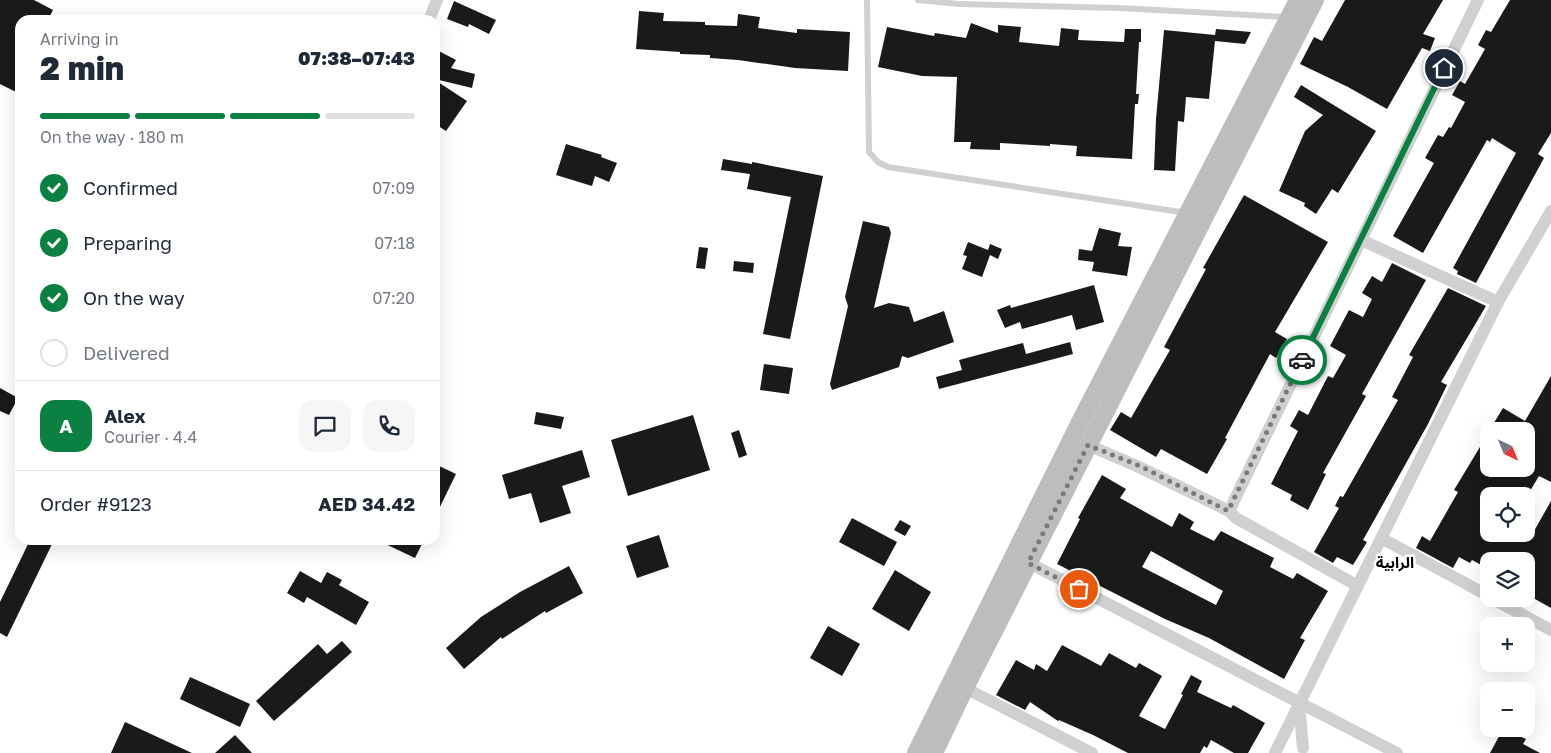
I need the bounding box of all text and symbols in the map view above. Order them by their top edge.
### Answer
text: Arriving in [40,29,119,49]
text: 07:38–07:43 [298,46,415,69]
pin [1423,47,1465,89]
text: 2 min [40,49,124,87]
icon: home [1430,54,1458,82]
text: On the way · 180 m [40,127,184,147]
icon: check [40,174,68,202]
text: Confirmed [83,176,178,199]
text: 07:09 [372,178,415,198]
icon: check [40,229,68,257]
text: Preparing [83,231,172,254]
text: 07:18 [374,233,415,253]
icon: check [40,284,68,312]
text: On the way [83,286,185,309]
text: 07:20 [373,288,415,308]
courier [1277,335,1327,385]
text: Delivered [83,341,170,364]
icon: car [1288,346,1316,374]
button: chat [299,400,351,452]
button: phone [363,400,415,452]
text: Alex [104,404,145,427]
text: A [59,414,73,437]
north arrow [1480,422,1535,478]
map controls [1480,422,1535,737]
text: Courier · 4.4 [104,427,197,447]
button: locate [1480,487,1535,542]
text: Order #9123 [40,492,152,515]
text: AED 34.42 [318,492,415,515]
button: layers [1480,552,1535,607]
district label: الرابية [1376,553,1414,572]
pin [1058,568,1100,610]
icon: bag [1065,575,1093,603]
button: + [1480,617,1535,672]
button: − [1480,682,1535,737]

